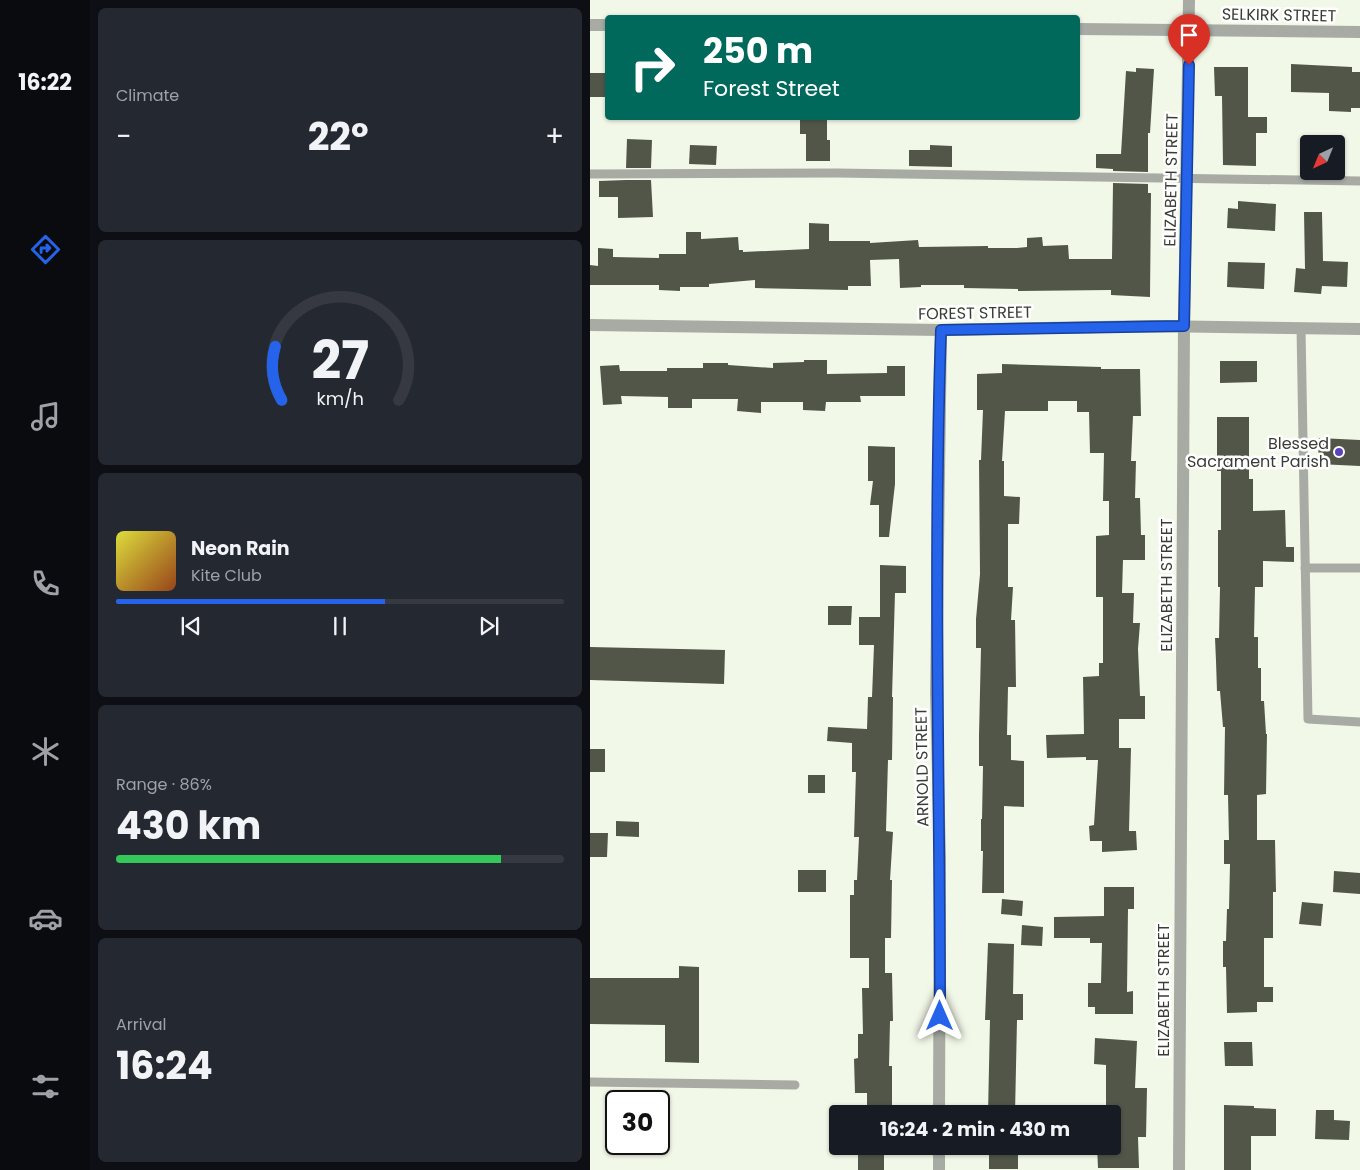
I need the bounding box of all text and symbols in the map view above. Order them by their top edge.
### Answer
street label: SELKIRK STREET [1222,3,1337,28]
pin [1168,14,1210,65]
icon: arrive [1175,21,1203,49]
text: 250 m [703,26,813,75]
icon: right [620,35,685,100]
text: 16:22 [18,67,72,98]
text: Forest Street [703,73,840,104]
text: Climate [116,84,179,107]
text: 22° [308,110,369,163]
street label: ELIZABETH STREET [1158,113,1184,247]
text: − [116,117,131,156]
text: + [545,117,564,156]
north arrow [1300,135,1345,180]
map controls [1300,135,1345,180]
icon: directions [28,232,63,267]
street label: FOREST STREET [918,301,1032,325]
text: 27 [311,324,369,397]
text: km/h [316,386,364,411]
icon: music [28,399,63,434]
place label: Blessed Sacrament Parish [1187,432,1329,473]
marker: Blessed Sacrament Parish [1333,446,1345,458]
street label: ELIZABETH STREET [1155,518,1178,652]
text: Neon Rain [191,535,290,562]
text: Kite Club [191,564,262,587]
icon: phone [28,566,63,601]
icon: previous [177,612,205,640]
icon: pause [326,612,354,640]
icon: next [475,612,503,640]
street label: ARNOLD STREET [909,707,935,827]
icon: climate [28,734,63,769]
text: Range · 86% [116,773,212,796]
text: 430 km [116,799,261,852]
icon: car [28,901,63,936]
street label: ELIZABETH STREET [1152,923,1175,1057]
position arrow [913,989,965,1041]
text: Arrival [116,1013,166,1036]
text: 16:24 [116,1039,213,1092]
icon: filters [28,1069,63,1104]
speed limit sign: 30 [605,1090,670,1155]
text: 16:24 · 2 min · 430 m [880,1116,1070,1143]

